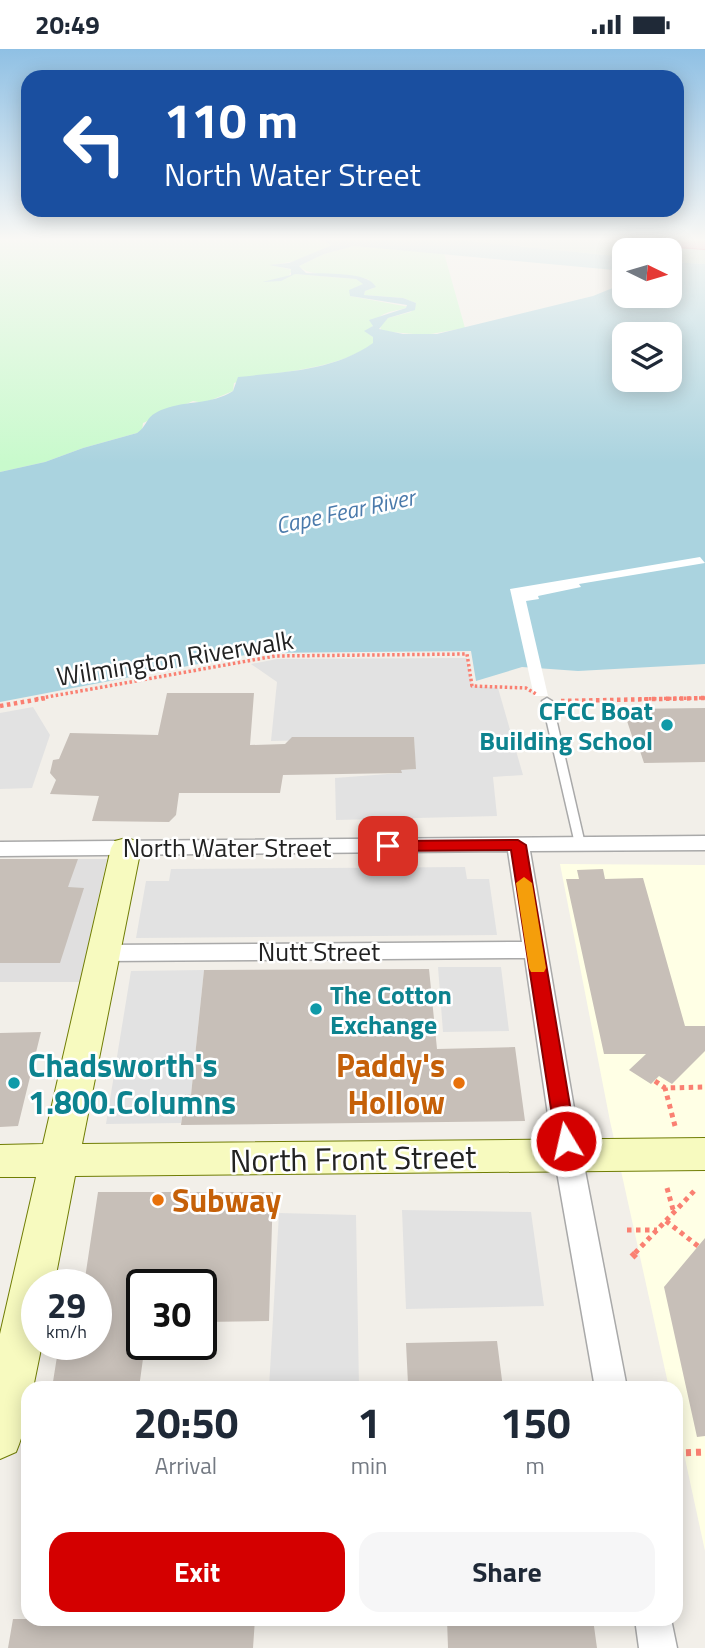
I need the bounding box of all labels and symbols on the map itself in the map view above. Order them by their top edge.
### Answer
north arrow [612,238,682,308]
water label: Cape Fear River [272,479,420,543]
street label: Wilmington Riverwalk [54,620,296,696]
place label: CFCC Boat Building School [479,691,653,760]
marker: CFCC Boat Building School [659,717,675,733]
pin [358,816,418,876]
street label: North Water Street [123,828,331,867]
street label: Nutt Street [258,932,380,971]
place label: The Cotton Exchange [330,975,452,1044]
marker: The Cotton Exchange [308,1001,324,1017]
place label: Chadsworth's 1.800.Columns [28,1041,236,1126]
place label: Paddy's Hollow [336,1041,445,1126]
marker: Chadsworth's 1.800.Columns [6,1075,22,1091]
marker: Paddy's Hollow [451,1075,467,1091]
position arrow [529,1104,603,1178]
street label: North Front Street [229,1132,477,1184]
place label: Subway [172,1176,281,1224]
marker: Subway [150,1192,166,1208]
speed limit sign: 30 [126,1269,217,1360]

